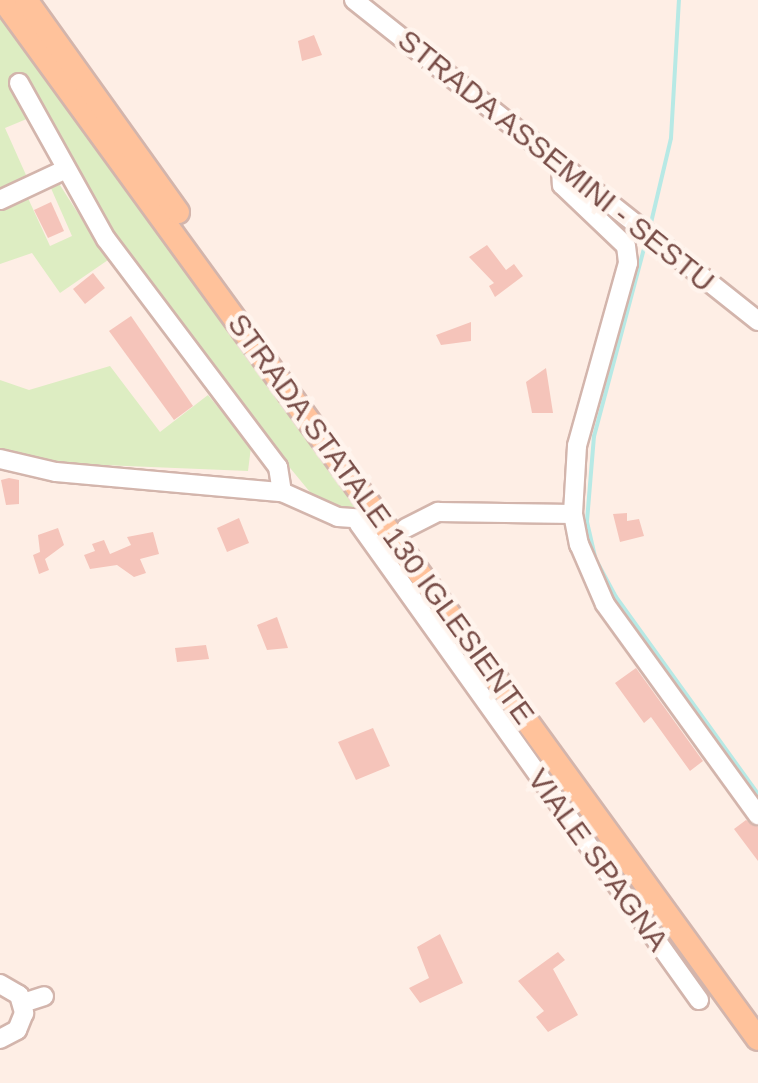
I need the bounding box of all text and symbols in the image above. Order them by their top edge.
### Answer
street label: STRADA ASSEMINI - SESTU [389,21,723,301]
street label: STRADA STATALE 130 IGLESIENTE [219,306,543,732]
street label: VIALE SPAGNA [520,762,676,958]

